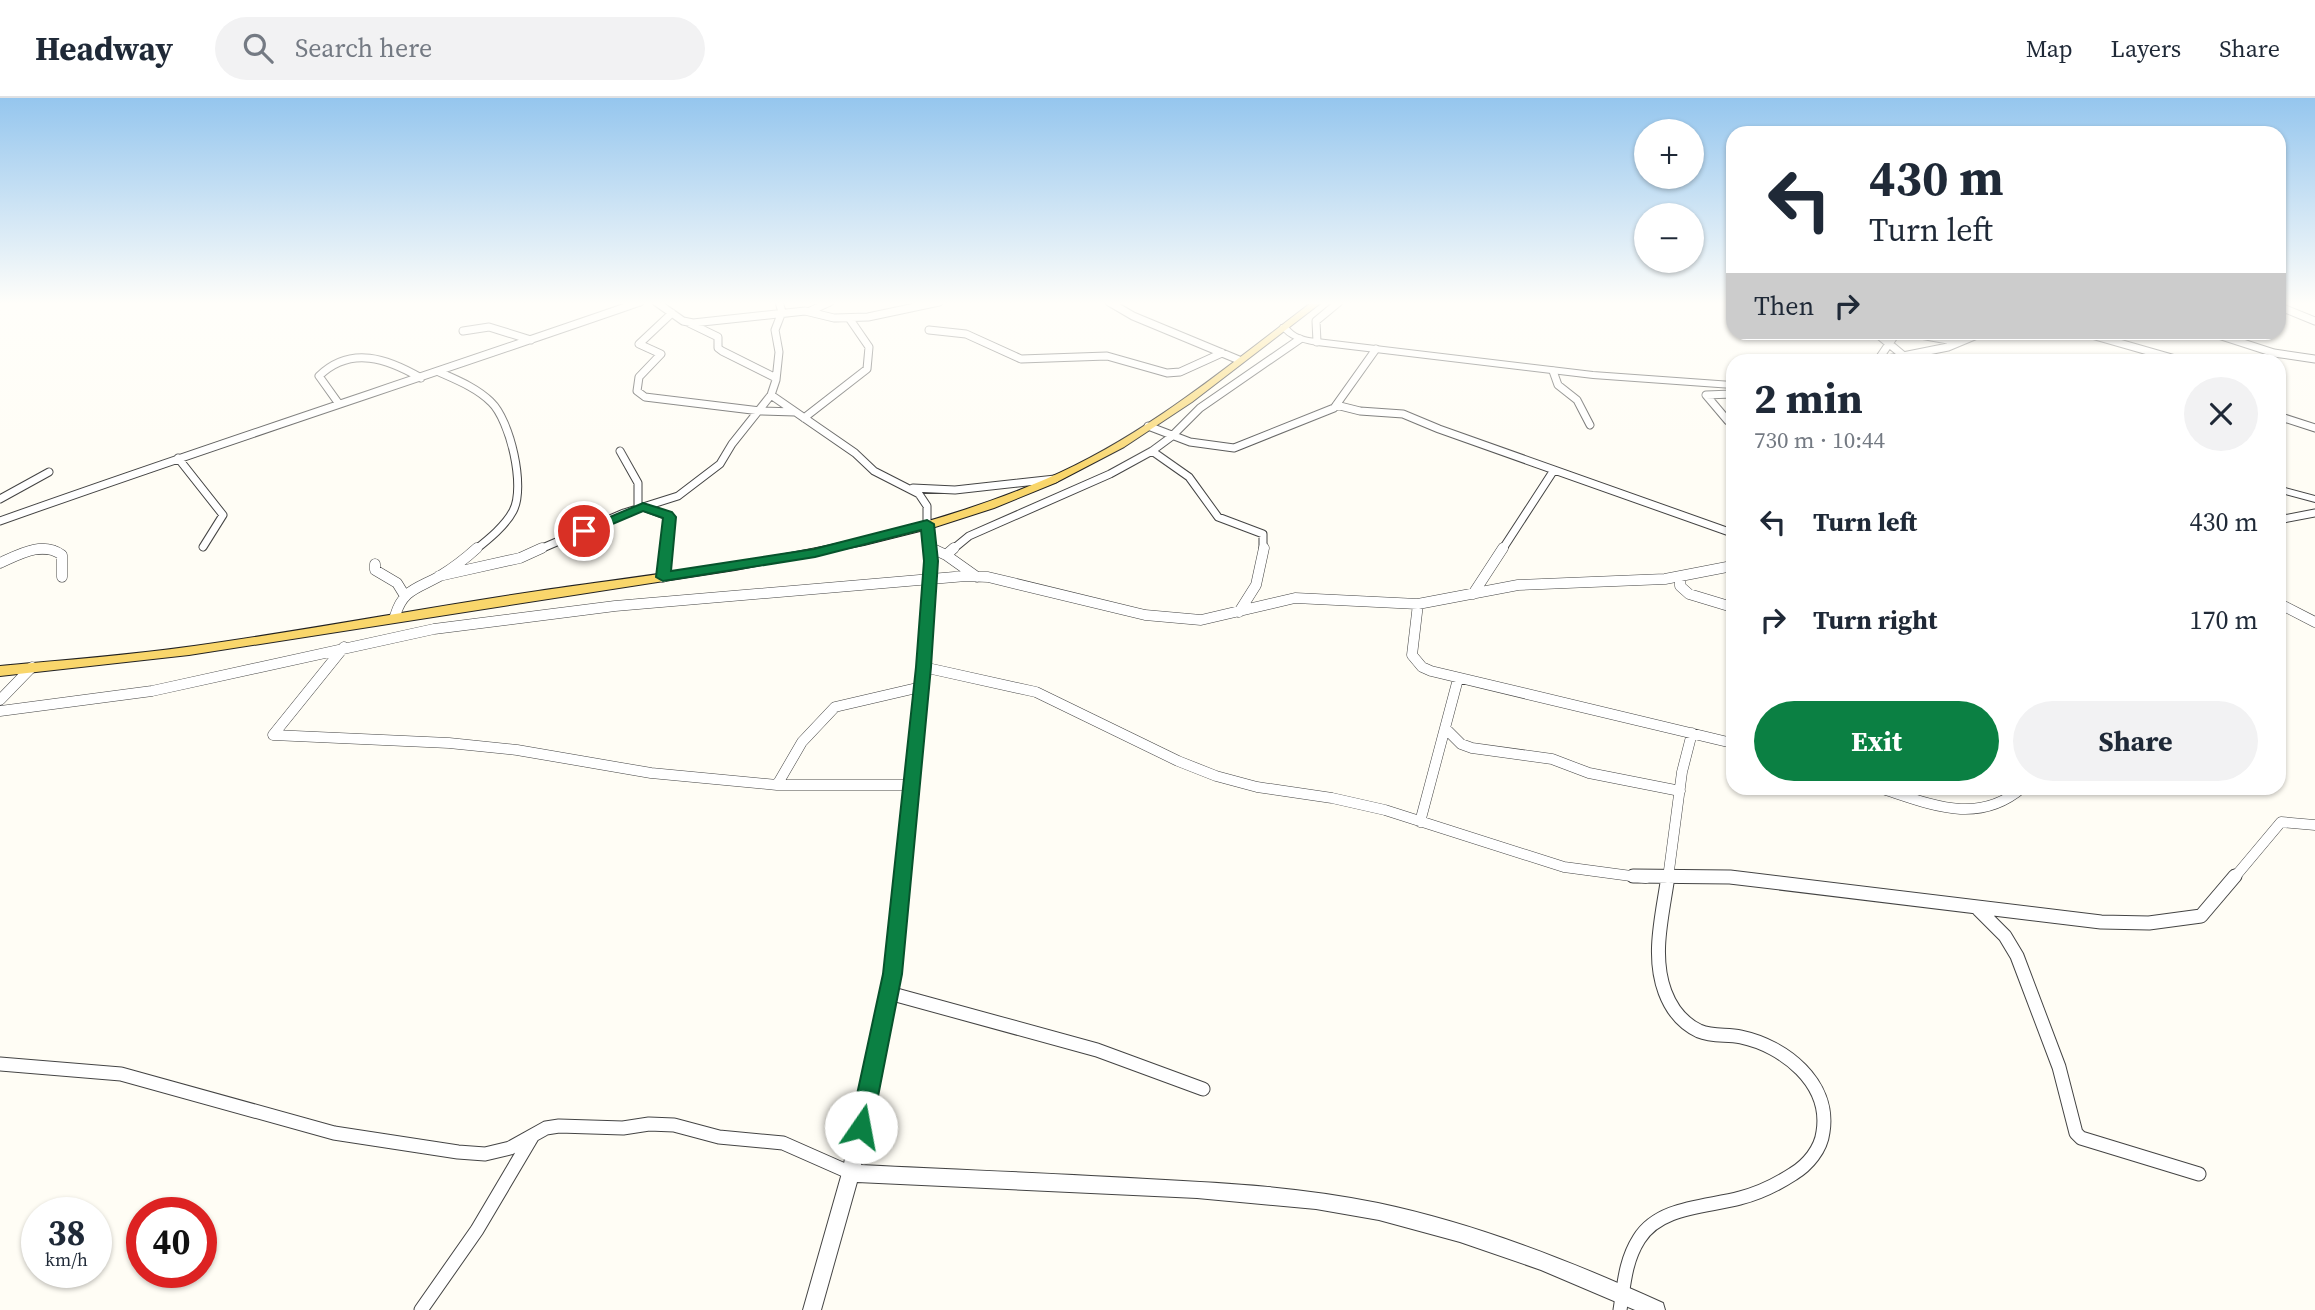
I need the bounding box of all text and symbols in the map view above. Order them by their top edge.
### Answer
search box [215,17,705,80]
text: Headway [35,26,173,71]
icon: search [239,29,277,67]
text: Search here [295,30,432,66]
text: Map [2026,32,2073,65]
text: Layers [2111,32,2181,65]
text: Share [2219,32,2280,65]
map controls [1634,119,1704,273]
button: + [1634,119,1704,189]
text: 430 m [1869,144,2004,211]
icon: left [1754,154,1845,245]
button: − [1634,203,1704,273]
text: Turn left [1869,208,1993,252]
icon: right [1828,287,1866,325]
text: Then [1754,288,1814,324]
text: 2 min [1754,369,1863,427]
button: close [2184,377,2258,451]
text: 730 m · 10:44 [1754,424,1885,456]
pin [554,501,614,561]
icon: left [1754,503,1792,541]
text: Turn left [1813,504,1917,540]
text: 430 m [2190,504,2258,540]
icon: arrive [565,512,603,550]
icon: right [1754,601,1792,639]
text: Turn right [1813,602,1937,638]
text: 170 m [2190,602,2258,638]
button: Exit [1754,701,1999,781]
button: Share [2013,701,2258,781]
position arrow [824,1090,898,1164]
speed limit sign: 40 [126,1197,217,1288]
text: 38 [48,1209,85,1257]
text: km/h [45,1247,88,1272]

